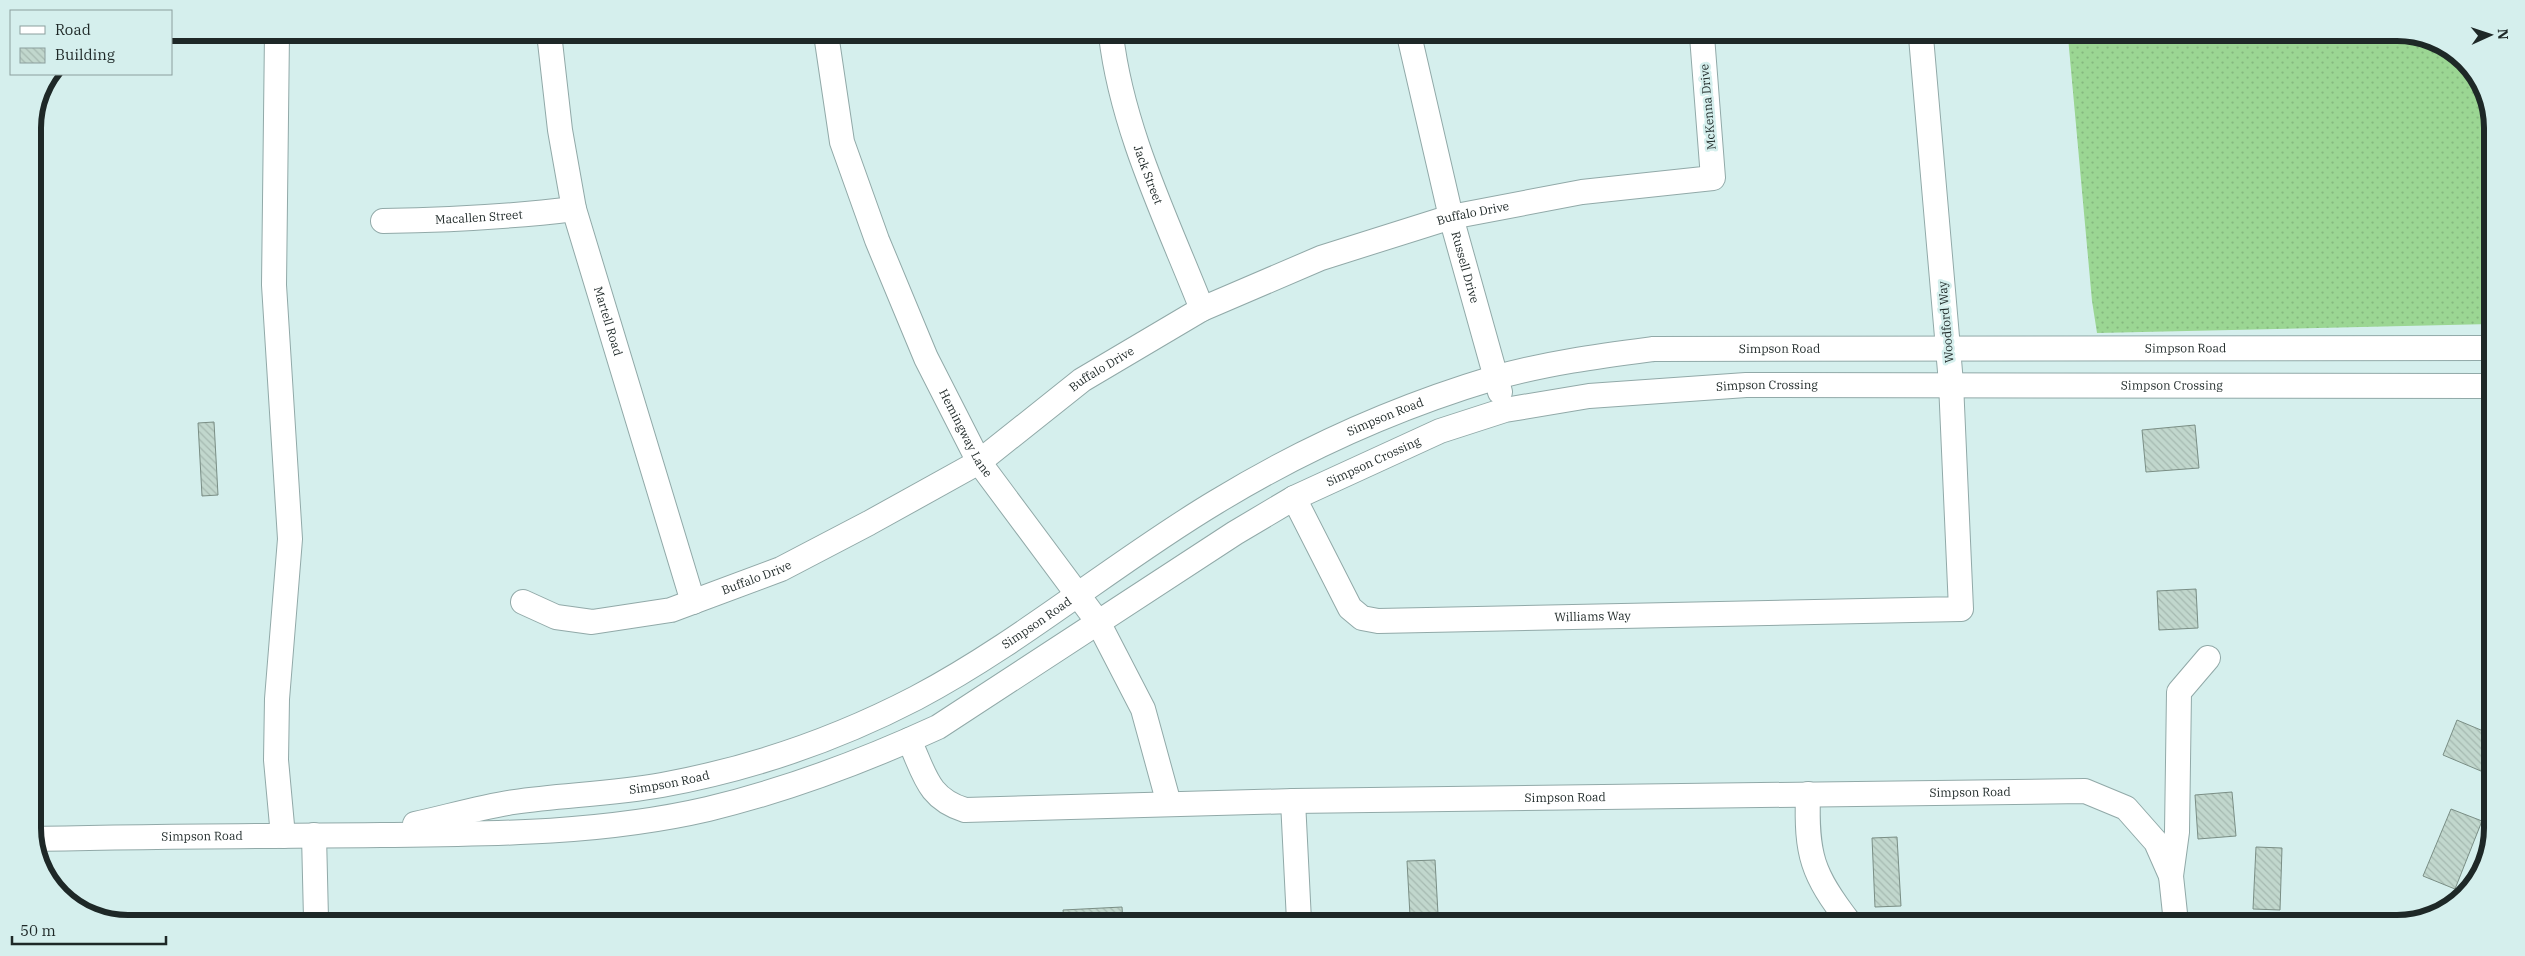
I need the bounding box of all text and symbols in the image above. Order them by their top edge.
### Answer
legend [10,10,172,75]
north arrow [2465,10,2515,60]
text: Road [55,20,91,39]
text: N [2494,28,2512,40]
text: Building [55,45,115,64]
street label: McKenna Drive [1696,63,1719,151]
street label: Jack Street [1131,143,1166,206]
street label: Buffalo Drive [1435,198,1510,228]
street label: Macallen Street [435,206,523,227]
street label: Russell Drive [1448,230,1483,305]
street label: Woodford Way [1934,280,1957,364]
street label: Martell Road [591,284,626,358]
street label: Simpson Road [2145,340,2226,355]
street label: Simpson Road [1739,341,1820,356]
street label: Buffalo Drive [1066,343,1137,394]
street label: Simpson Crossing [1715,377,1818,394]
street label: Simpson Crossing [2121,378,2223,393]
street label: Hemingway Lane [936,386,996,480]
street label: Simpson Road [1344,394,1425,439]
street label: Simpson Crossing [1324,433,1423,489]
street label: Buffalo Drive [719,557,794,597]
street label: Simpson Road [999,593,1074,652]
street label: Williams Way [1554,608,1632,624]
street label: Simpson Road [628,767,711,797]
street label: Simpson Road [1929,784,2011,800]
street label: Simpson Road [1524,789,1606,805]
street label: Simpson Road [161,828,243,844]
scale bar [12,914,166,946]
text: 50 m [20,921,56,940]

